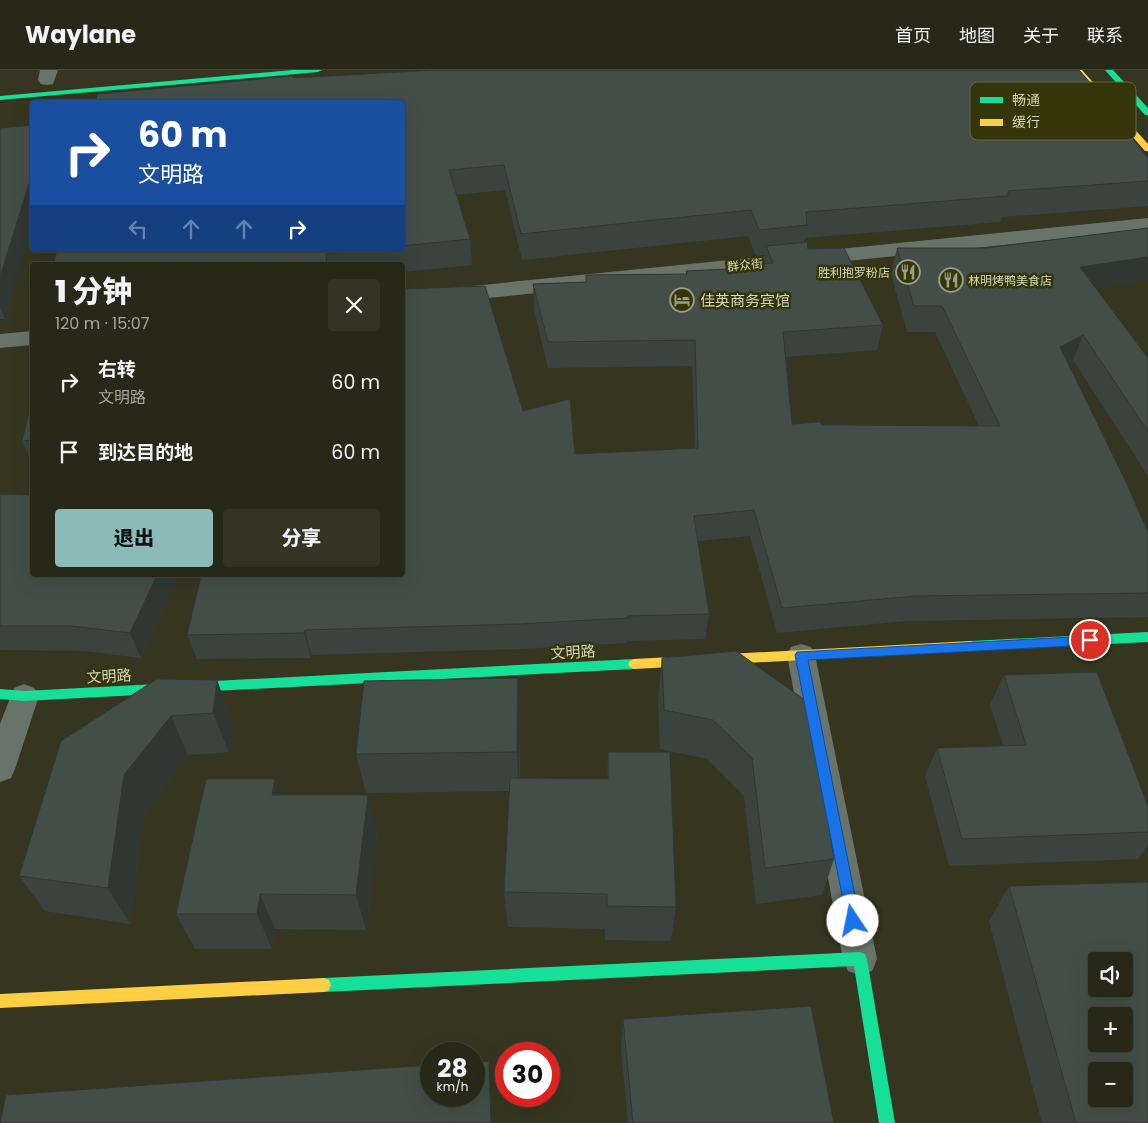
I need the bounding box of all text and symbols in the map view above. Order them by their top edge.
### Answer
text: Waylane [25,18,136,51]
text: 首页 [895,23,931,48]
text: 地图 [959,23,995,48]
text: 关于 [1023,23,1059,48]
text: 联系 [1087,23,1123,48]
legend [970,82,1136,140]
text: 畅通 [1012,90,1040,110]
text: 60 m [138,110,228,159]
text: 缓行 [1012,112,1040,132]
icon: right [55,120,120,185]
text: 文明路 [138,159,204,190]
icon: left [124,215,152,243]
icon: ahead [177,215,205,243]
icon: ahead [230,215,258,243]
icon: right [283,215,311,243]
street label: 群众街 [726,255,764,275]
restaurant icon: 胜利抱罗粉店 [895,259,921,285]
place label: 胜利抱罗粉店 [818,264,890,281]
restaurant icon: 林明烤鸭美食店 [938,267,964,293]
text: 1 分钟 [55,270,132,313]
place label: 林明烤鸭美食店 [968,272,1052,289]
button: close [328,279,380,331]
hotel icon: 佳英商务宾馆 [669,287,695,313]
place label: 佳英商务宾馆 [700,290,790,311]
text: 120 m · 15:07 [55,312,149,335]
text: 右转 [98,356,136,383]
icon: right [55,368,83,396]
text: 60 m [331,369,380,396]
text: 文明路 [98,386,146,409]
icon: arrive [55,438,83,466]
text: 到达目的地 [98,439,193,466]
text: 60 m [331,439,380,466]
button: 退出 [55,509,213,567]
button: 分享 [223,509,380,567]
pin [1069,619,1111,661]
icon: arrive [1076,626,1104,654]
street label: 文明路 [550,640,596,664]
street label: 文明路 [86,664,132,688]
position arrow [826,894,878,946]
map controls [1088,952,1133,1107]
button: sound [1088,952,1133,997]
button: + [1088,1007,1133,1052]
speed limit sign: 30 [495,1042,560,1107]
text: 28 [437,1051,468,1086]
button: − [1088,1062,1133,1107]
text: km/h [437,1078,468,1095]

